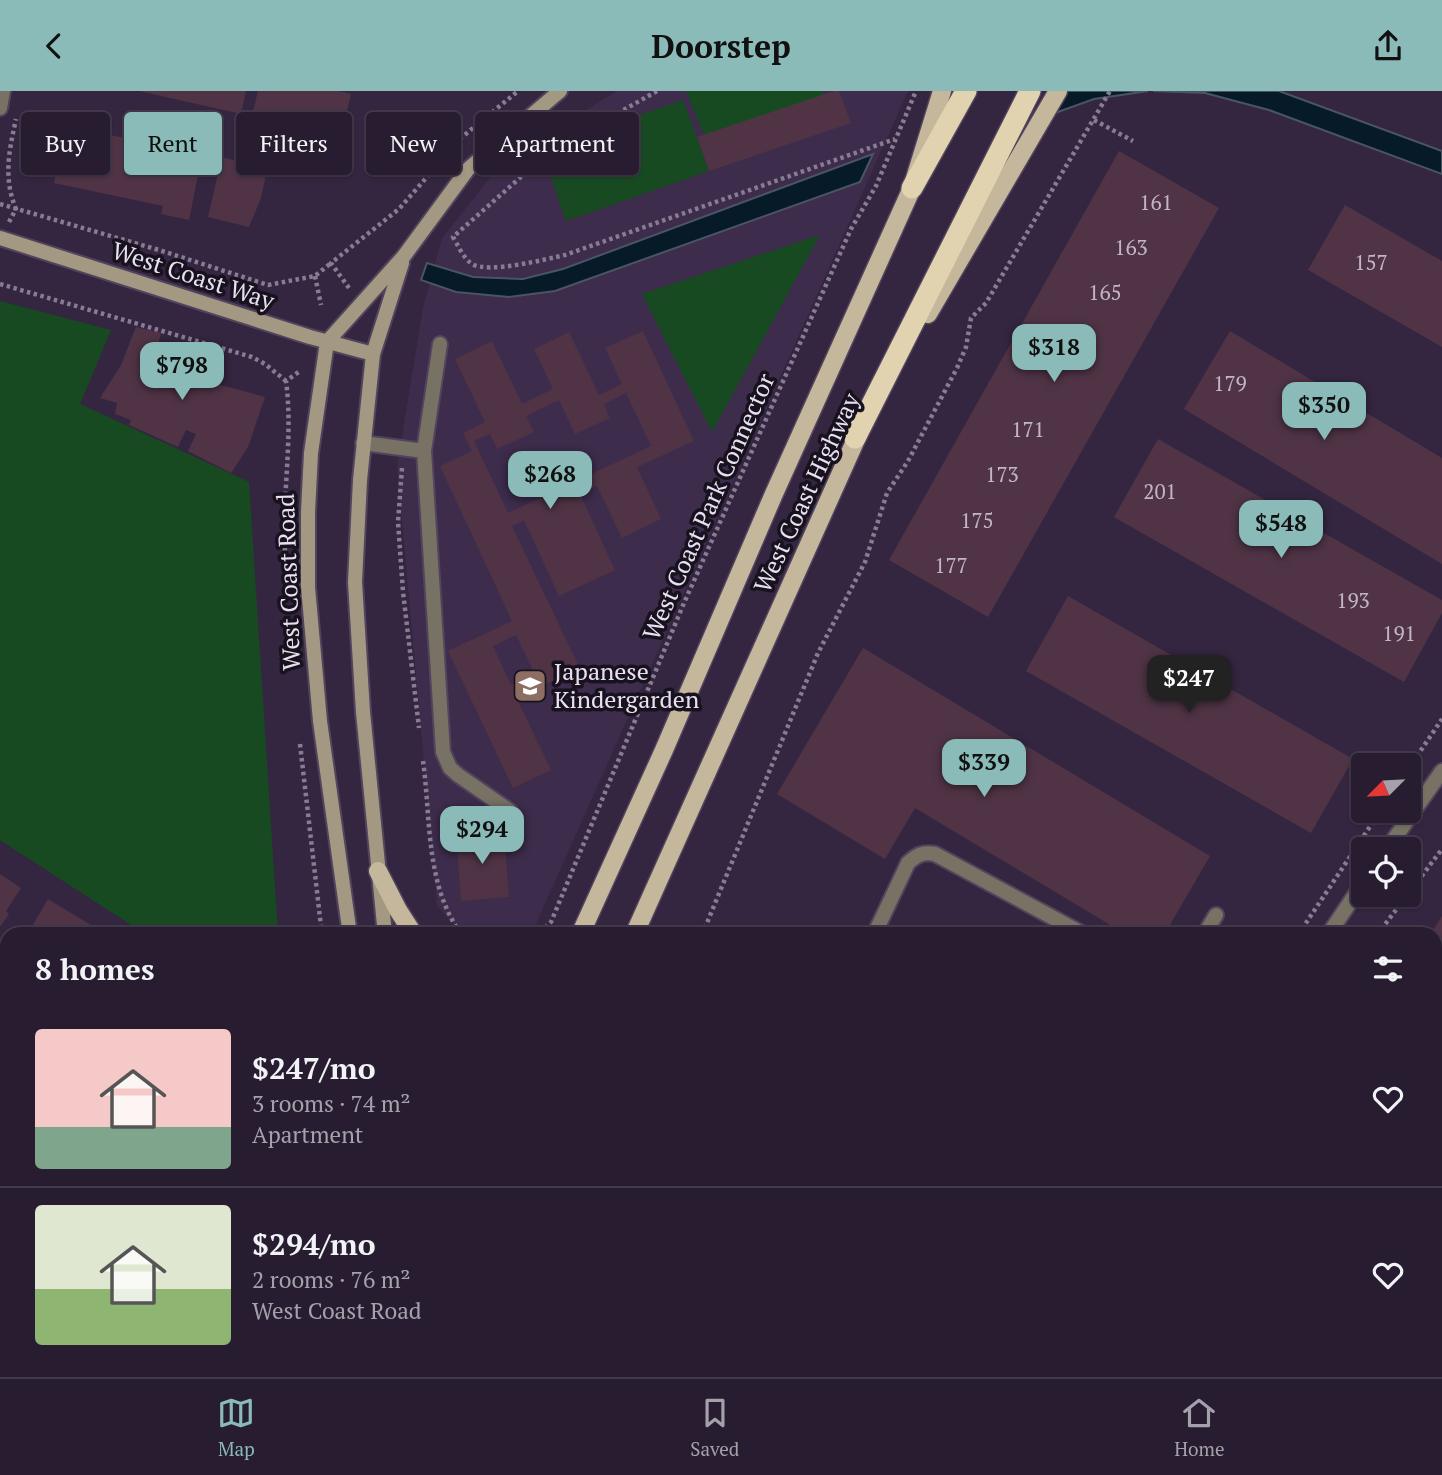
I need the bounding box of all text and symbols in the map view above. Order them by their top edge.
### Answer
text: Doorstep [651,25,791,67]
icon: back [35,27,73,65]
icon: share [1369,27,1407,65]
chip: Buy [21,112,110,175]
chip: Rent [124,112,222,175]
chip: Filters [236,112,352,175]
chip: New [366,112,461,175]
chip: Apartment [475,112,639,175]
house number: 161 [1139,188,1173,216]
house number: 163 [1114,233,1148,261]
street label: West Coast Way [108,234,279,317]
house number: 157 [1354,248,1388,276]
house number: 165 [1088,278,1122,306]
pin: $318 [1013,324,1095,384]
text: $318 [1028,331,1080,362]
pin: $798 [141,343,223,402]
text: $798 [156,349,208,380]
street label: West Coast Park Connector [635,368,782,645]
house number: 179 [1213,369,1247,397]
pin: $350 [1283,383,1365,442]
street label: West Coast Highway [746,387,867,597]
text: $350 [1298,389,1350,420]
house number: 171 [1011,415,1045,443]
pin: $268 [509,451,591,511]
text: $268 [524,458,576,489]
house number: 173 [985,460,1019,488]
house number: 201 [1143,477,1177,505]
street label: West Coast Road [269,493,307,671]
pin: $548 [1240,501,1322,560]
house number: 175 [960,506,994,534]
text: $548 [1255,507,1307,538]
house number: 177 [934,551,968,579]
house number: 193 [1336,586,1370,614]
house number: 191 [1382,619,1416,647]
place label: Japanese Kindergarden [554,655,699,715]
pin: $247 [1148,655,1230,715]
text: $247 [1163,662,1215,693]
school or university icon: Japanese Kindergarden [511,667,549,705]
pin: $339 [943,739,1025,799]
text: $339 [958,746,1010,777]
north arrow [1351,753,1421,823]
map controls [1351,753,1421,907]
pin: $294 [441,807,523,866]
text: $294 [456,813,508,844]
button: locate [1351,837,1421,907]
text: 8 homes [35,949,154,989]
icon: filters [1369,950,1407,988]
text: $247/mo [252,1048,376,1088]
icon: home [91,1057,175,1141]
icon: heart [1369,1080,1407,1118]
text: 3 rooms · 74 m² [252,1088,411,1119]
text: Apartment [252,1119,363,1150]
text: $294/mo [252,1224,376,1264]
icon: home [91,1233,175,1317]
icon: heart [1369,1256,1407,1294]
text: 2 rooms · 76 m² [252,1264,411,1295]
text: West Coast Road [252,1295,422,1326]
tab: Map [217,1394,255,1461]
tab: Saved [690,1394,739,1461]
tab: Home [1174,1394,1225,1461]

